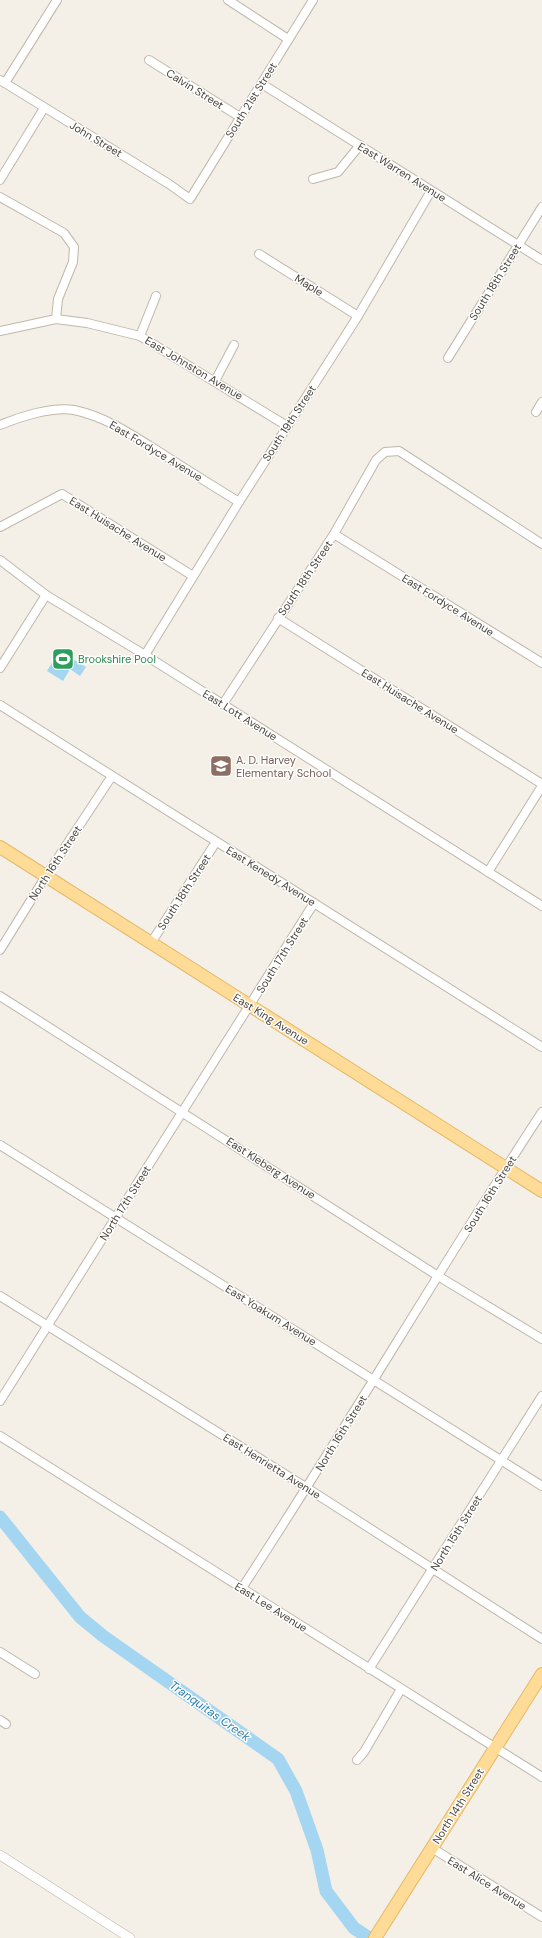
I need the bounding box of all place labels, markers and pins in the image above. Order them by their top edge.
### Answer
sports icon: Brookshire Pool [50,646,76,672]
place label: Brookshire Pool [78,652,156,666]
school or university icon: A. D. Harvey Elementary School [208,753,234,779]
place label: A. D. Harvey Elementary School [236,753,331,780]

